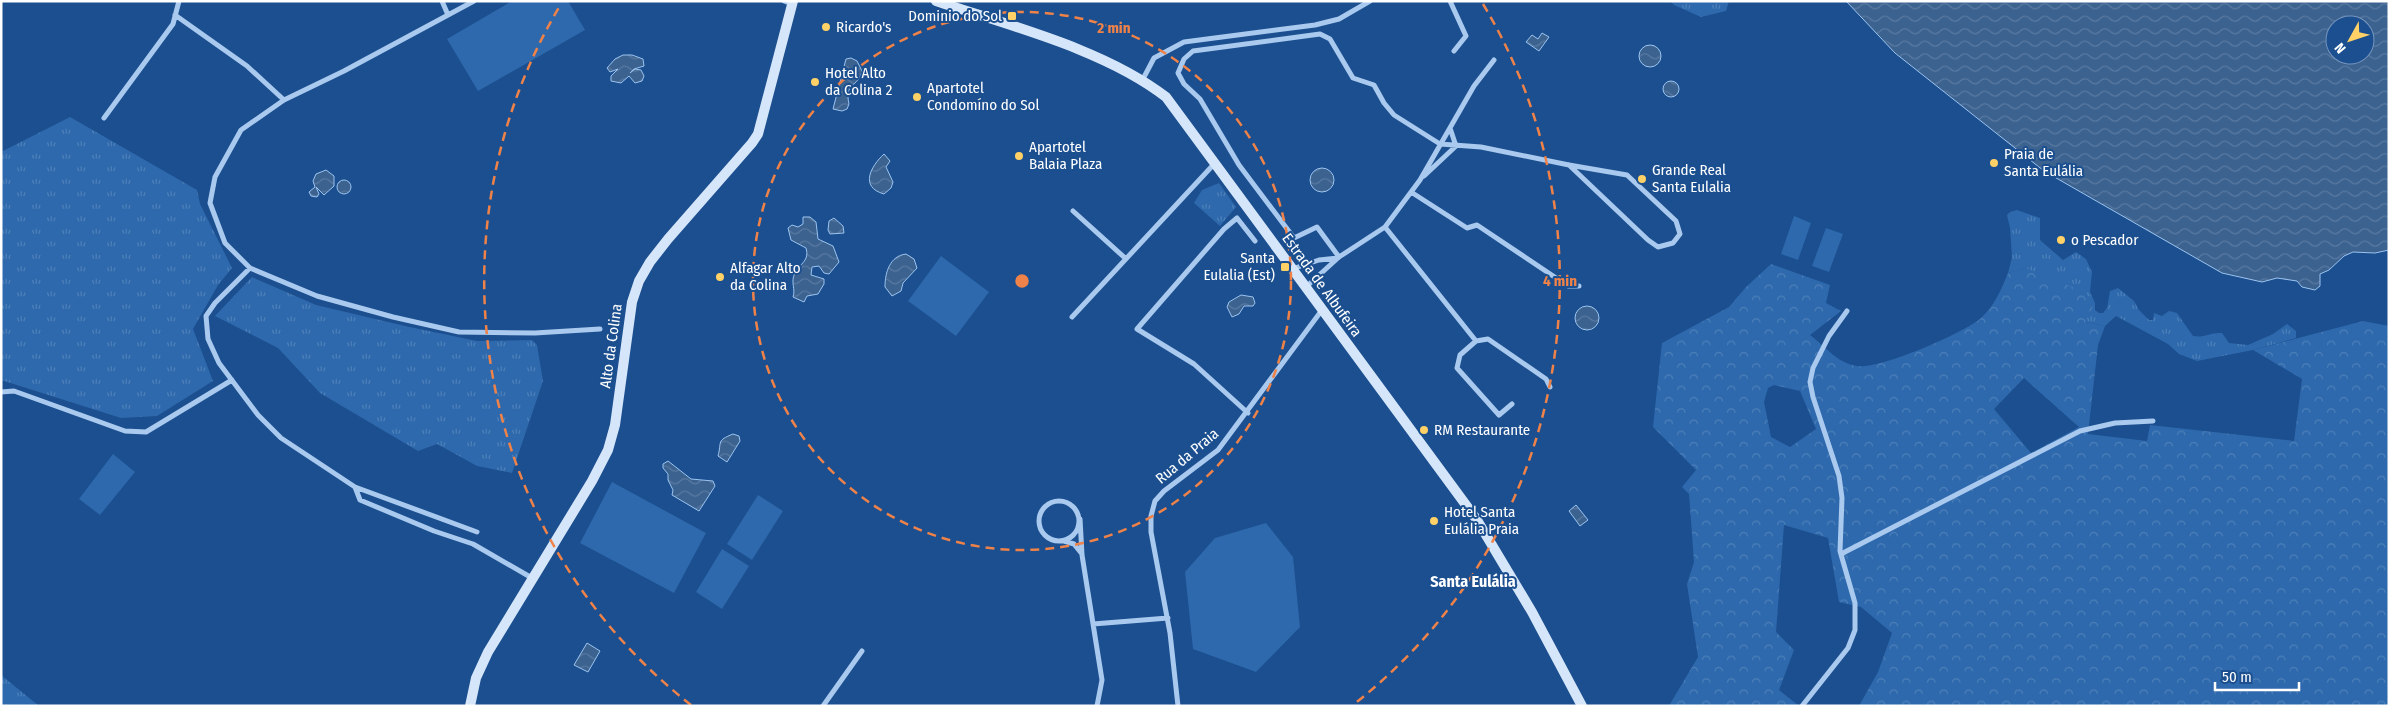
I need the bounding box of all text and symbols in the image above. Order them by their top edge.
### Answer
place label: Dominio do Sol [908,7,1002,25]
marker: Dominio do Sol [1006,10,1018,22]
north arrow [2325,15,2375,65]
place label: Ricardo's [836,18,891,36]
text: 2 min [1096,19,1131,37]
marker: Ricardo's [820,21,832,33]
text: N [2331,39,2350,57]
place label: Hotel Alto da Colina 2 [825,64,893,99]
marker: Hotel Alto da Colina 2 [809,76,821,88]
place label: Apartotel Condomíno do Sol [927,79,1039,114]
marker: Apartotel Condomíno do Sol [911,91,923,103]
place label: Apartotel Balaia Plaza [1029,138,1102,173]
place label: Praia de Santa Eulália [2004,145,2083,180]
marker: Apartotel Balaia Plaza [1013,150,1025,162]
marker: Praia de Santa Eulália [1988,157,2000,169]
place label: Grande Real Santa Eulalia [1652,161,1731,196]
marker: Grande Real Santa Eulalia [1636,173,1648,185]
street label: Estrada de Albufeira [1278,230,1366,340]
place label: o Pescador [2071,231,2139,249]
marker: o Pescador [2055,234,2067,246]
place label: Santa Eulalia (Est) [1204,249,1275,284]
place label: Alfagar Alto da Colina [730,259,801,294]
marker: Santa Eulalia (Est) [1279,261,1291,273]
marker: Alfagar Alto da Colina [714,271,726,283]
centre of rings [1013,272,1031,290]
text: 4 min [1543,272,1577,290]
street label: Alto da Colina [596,303,626,389]
place label: RM Restaurante [1434,421,1530,439]
street label: Rua da Praia [1152,424,1222,488]
marker: RM Restaurante [1418,424,1430,436]
place label: Hotel Santa Eulália Praia [1444,503,1519,538]
marker: Hotel Santa Eulália Praia [1428,515,1440,527]
district label: Santa Eulália [1430,572,1516,591]
scale bar [2215,660,2299,692]
text: 50 m [2222,668,2252,686]

